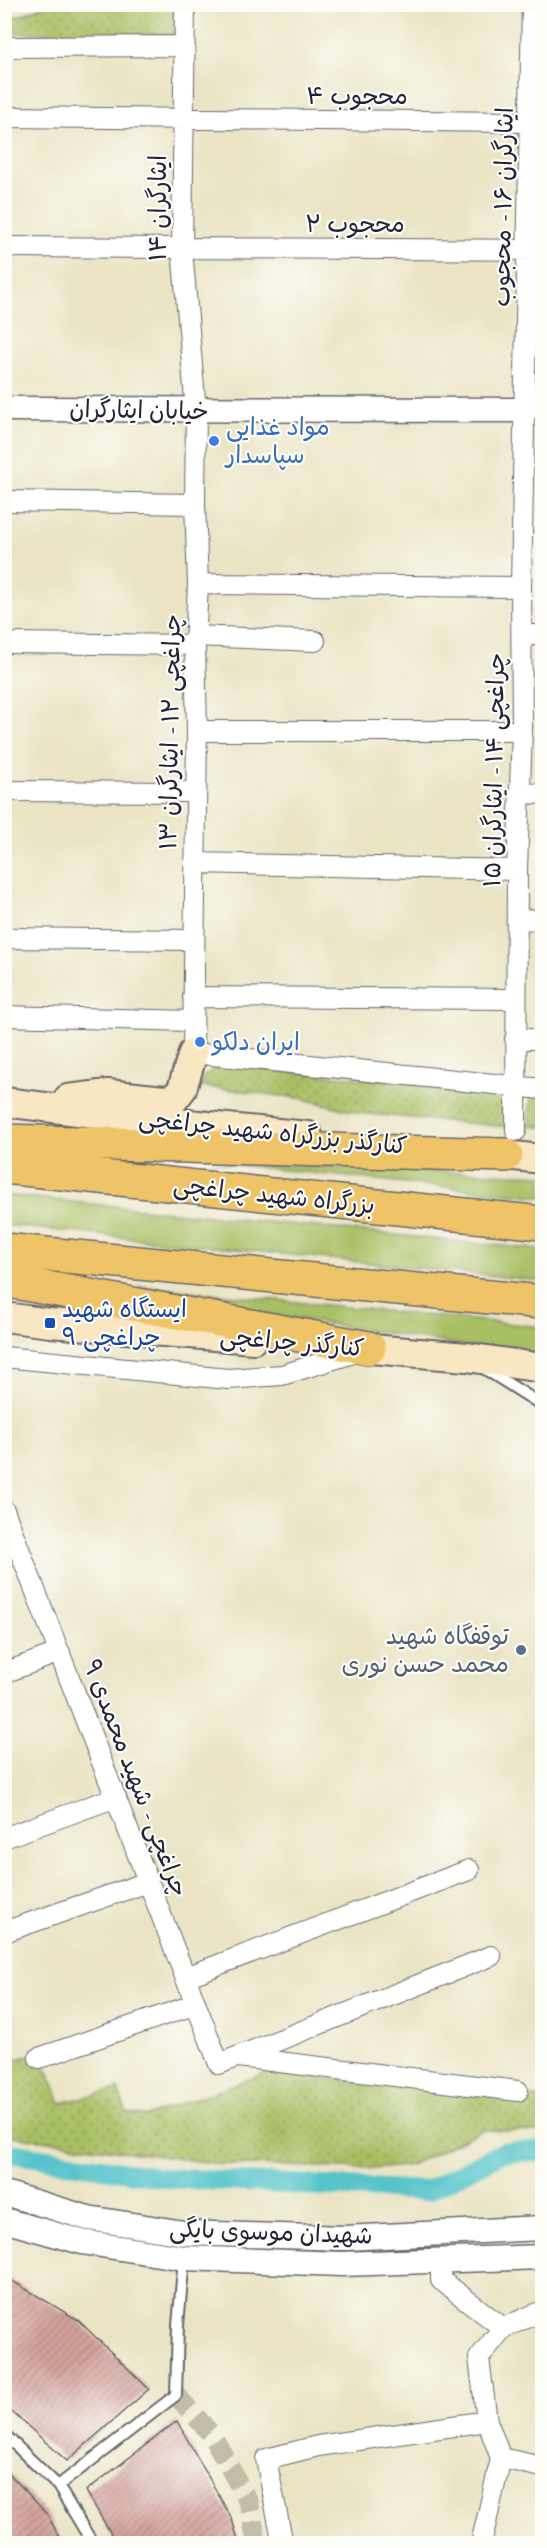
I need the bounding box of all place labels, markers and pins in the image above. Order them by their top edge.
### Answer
place label: مواد غذایی سپاسدار [224,412,330,470]
marker: مواد غذایی سپاسدار [207,434,221,448]
place label: ایران دلکو [211,1027,300,1057]
marker: ایران دلکو [193,1035,207,1049]
place label: ایستگاه شهید چراغچی ۹ [62,1294,187,1352]
marker: ایستگاه شهید چراغچی ۹ [43,1316,57,1330]
place label: توقفگاه شهید محمد حسن نوری [341,1621,510,1679]
marker: توقفگاه شهید محمد حسن نوری [514,1643,528,1657]

